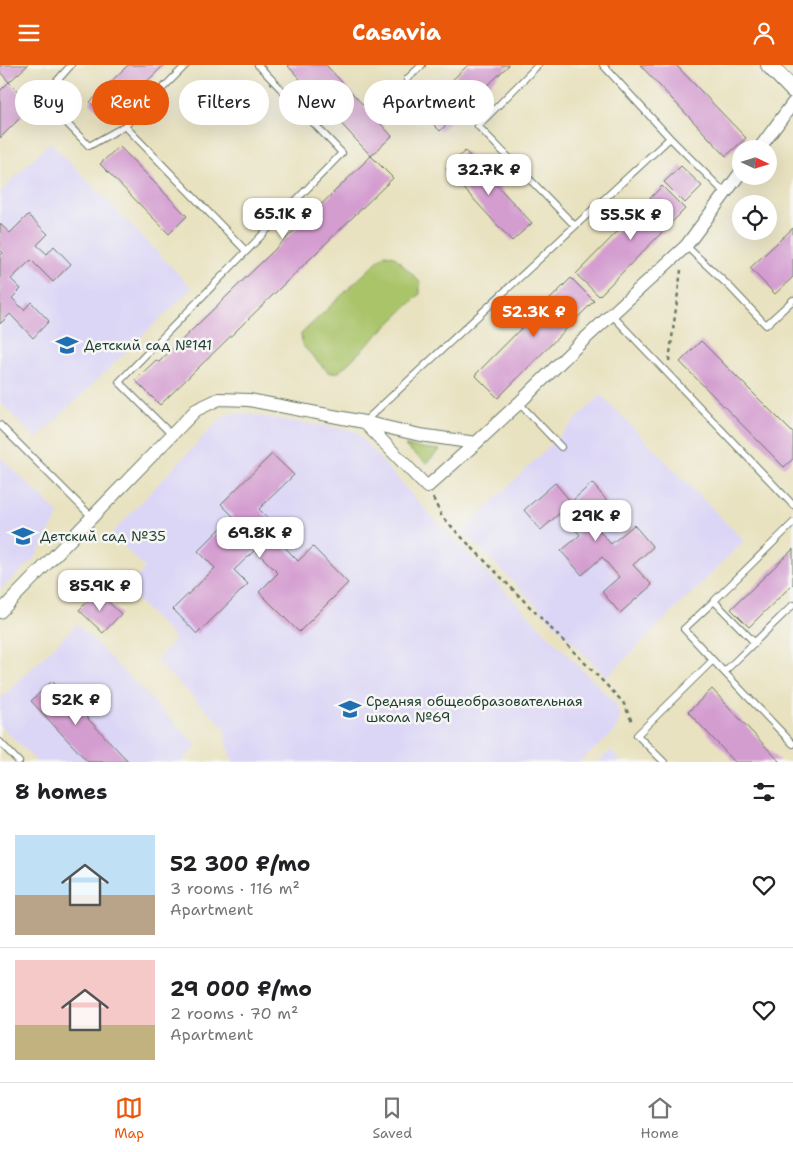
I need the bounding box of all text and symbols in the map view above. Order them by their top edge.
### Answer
text: Casavia [352,18,441,47]
icon: menu [15,19,43,47]
icon: person [750,19,778,47]
chip: Buy [15,80,82,125]
chip: Rent [92,80,169,125]
chip: Filters [179,80,269,125]
chip: New [279,80,354,125]
chip: Apartment [364,80,494,125]
north arrow [732,140,778,185]
map controls [732,140,777,240]
pin: 32.7K ₽ [443,153,535,196]
text: 32.7K ₽ [457,159,521,180]
button: locate [732,195,777,240]
pin: 65.1K ₽ [237,197,329,240]
pin: 55.5K ₽ [585,199,677,241]
text: 65.1K ₽ [254,203,312,224]
text: 55.5K ₽ [600,204,662,225]
pin: 52.3K ₽ [488,295,580,338]
text: 52.3K ₽ [502,301,566,322]
school or university icon: Детский сад №141 [54,332,80,358]
place label: Детский сад №141 [84,336,212,354]
pin: 29K ₽ [561,499,631,542]
text: 29K ₽ [571,505,621,526]
pin: 69.8K ₽ [214,517,306,559]
text: 69.8K ₽ [228,522,292,543]
school or university icon: Детский сад №35 [10,523,36,549]
place label: Детский сад №35 [40,527,166,545]
pin: 85.9K ₽ [54,569,146,612]
text: 85.9K ₽ [69,575,131,596]
pin: 52K ₽ [41,683,111,726]
text: 52K ₽ [52,689,100,710]
place label: Средняя общеобразовательная школа №69 [366,692,583,726]
school or university icon: Средняя общеобразовательная школа №69 [337,696,363,722]
text: 8 homes [15,778,107,806]
icon: filters [750,778,778,806]
text: 52 300 ₽/mo [170,850,310,878]
icon: home [55,855,115,915]
icon: heart [750,871,778,899]
text: 3 rooms · 116 m² [170,878,300,899]
text: Apartment [170,899,253,920]
text: 29 000 ₽/mo [170,975,312,1003]
icon: home [55,980,115,1040]
icon: heart [750,996,778,1024]
text: 2 rooms · 70 m² [170,1003,298,1024]
text: Apartment [170,1024,253,1045]
tab: Map [114,1094,144,1142]
tab: Saved [372,1094,412,1142]
tab: Home [640,1094,679,1142]

